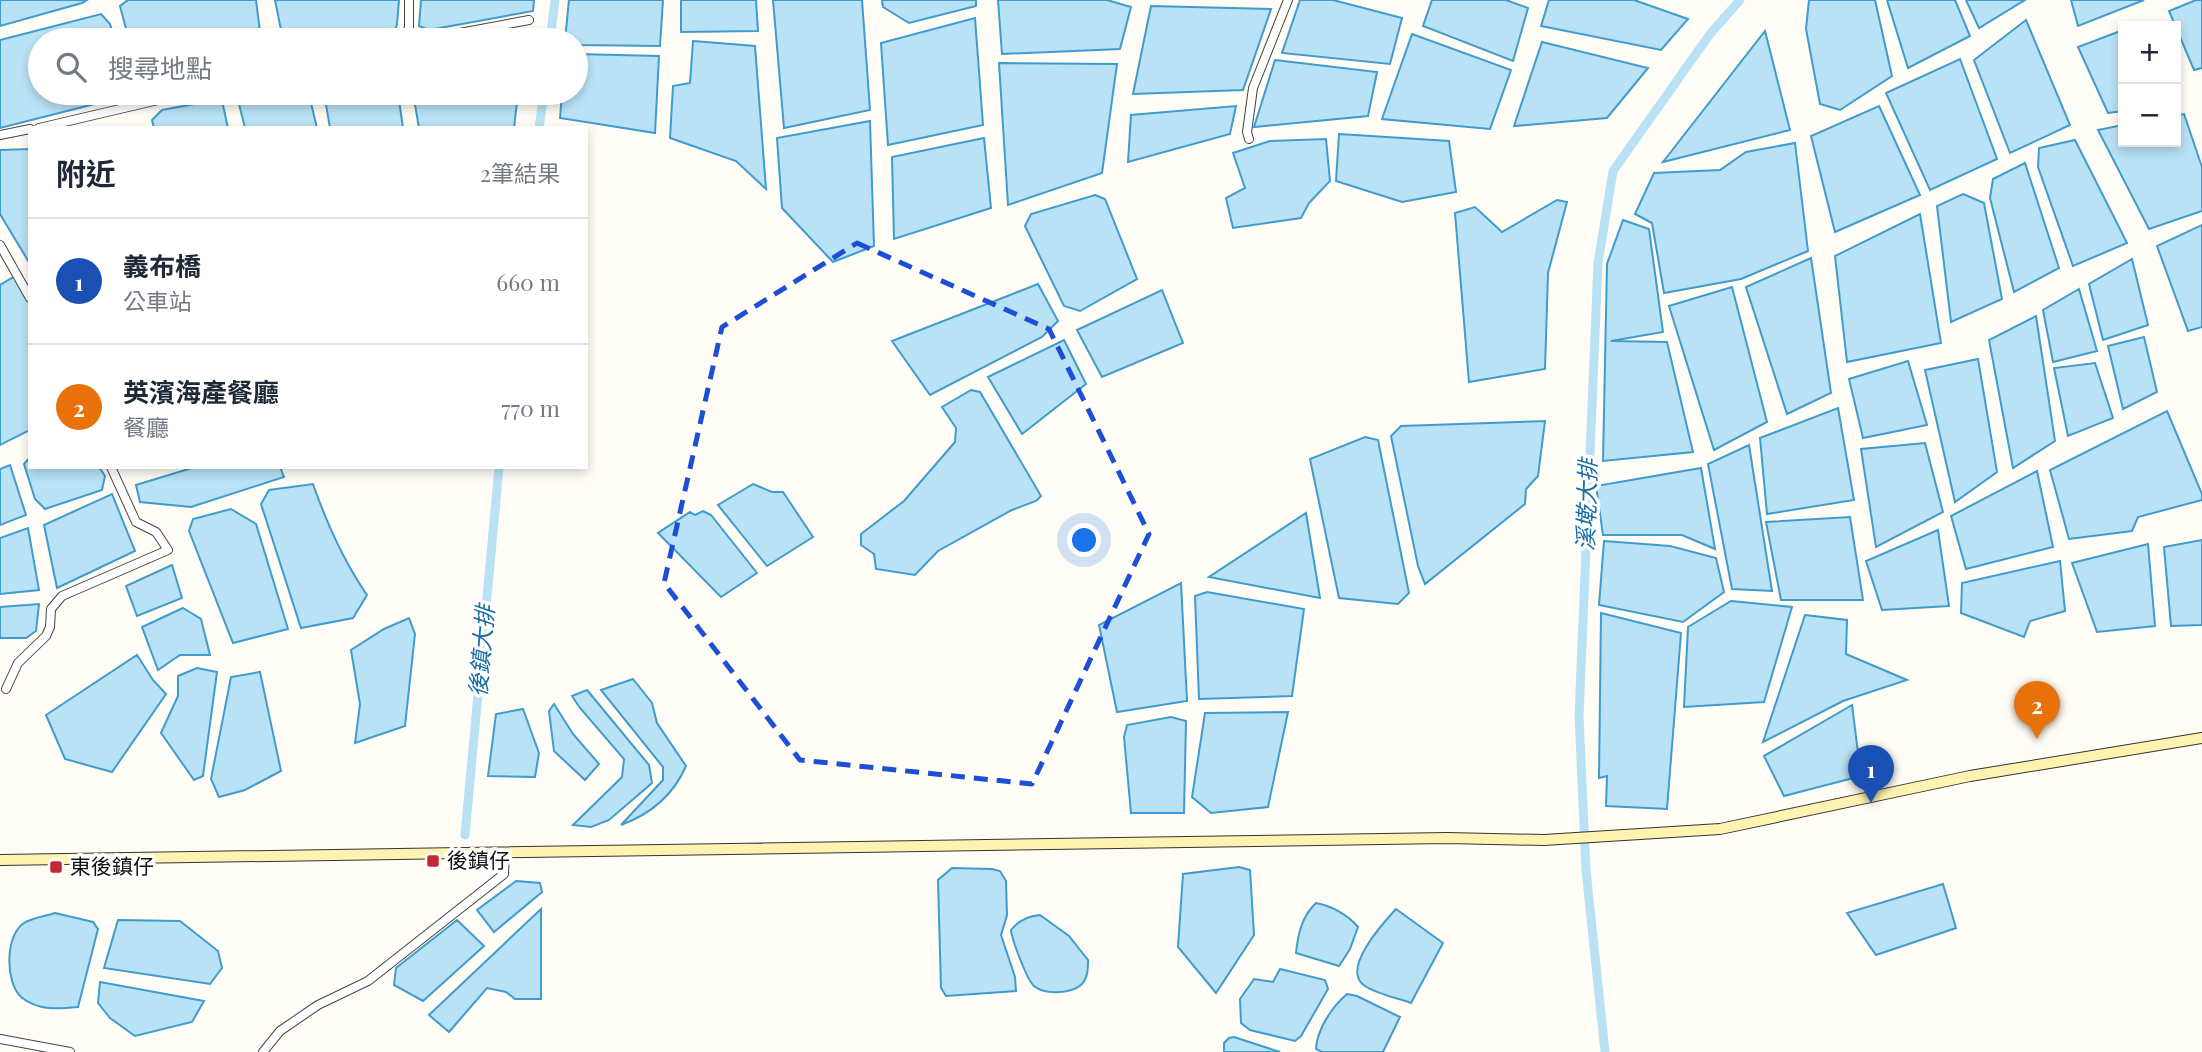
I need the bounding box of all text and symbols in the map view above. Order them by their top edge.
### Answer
map controls [2118,21,2181,147]
button: + [2118,21,2181,84]
search box [28,28,588,105]
icon: search [52,48,90,86]
text: 搜尋地點 [108,50,212,85]
button: − [2118,84,2181,147]
text: 附近 [56,153,116,193]
text: 2筆結果 [480,157,560,188]
text: 義布橋 [123,248,201,283]
text: 1 [75,266,83,297]
text: 660 m [496,266,560,297]
text: 公車站 [123,285,192,316]
text: 英濱海產餐廳 [123,374,279,409]
text: 2 [73,392,85,423]
text: 770 m [501,392,560,423]
text: 餐廳 [123,411,169,442]
water label: 溪墘大排 [1568,455,1603,551]
your location [1067,523,1101,557]
water label: 後鎮大排 [461,601,500,698]
pin: 2 [2014,681,2060,739]
pin: 1 [1848,745,1894,803]
place label: 後鎮仔 [447,845,510,873]
place label: 東後鎮仔 [70,851,154,879]
marker: 後鎮仔 [425,853,441,869]
marker: 東後鎮仔 [48,859,64,875]

